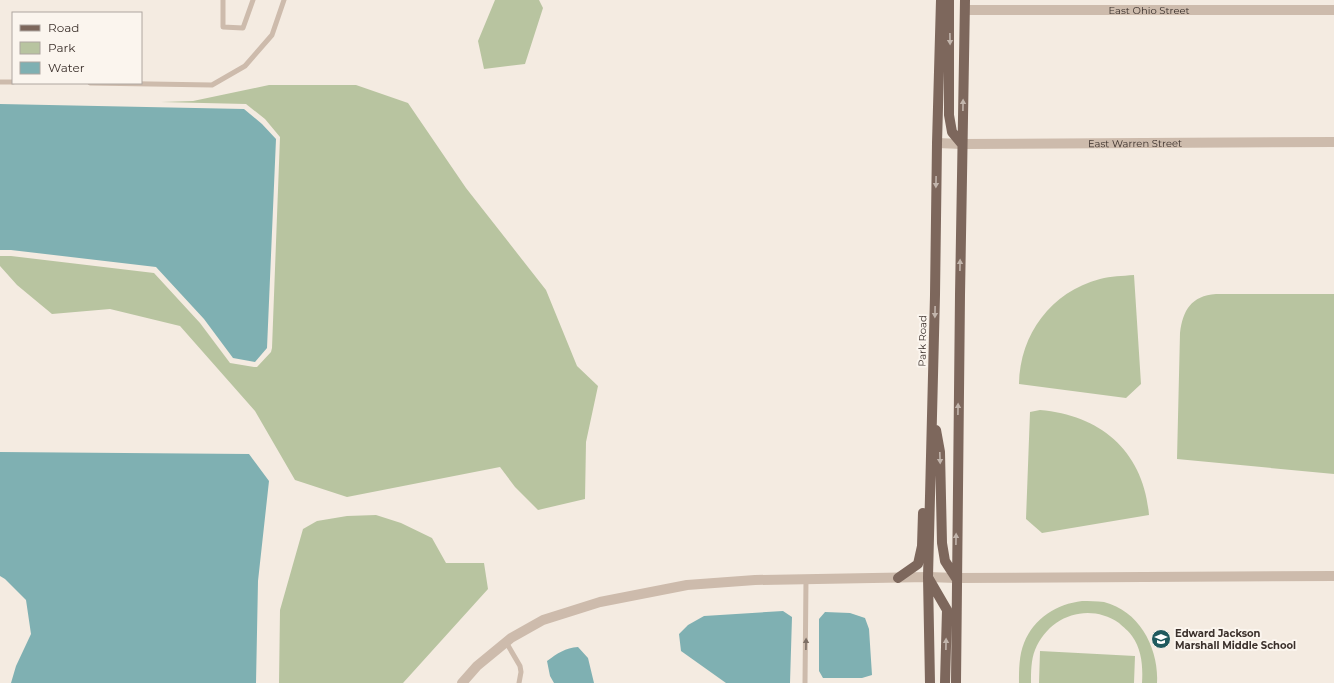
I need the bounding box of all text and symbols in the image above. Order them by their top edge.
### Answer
street label: East Ohio Street [1108,4,1190,17]
legend [12,12,142,84]
text: Road [48,20,79,35]
one-way arrow [947,33,953,46]
text: Park [48,40,76,55]
text: Water [48,60,85,75]
one-way arrow [960,98,966,111]
street label: East Warren Street [1088,137,1182,150]
one-way arrow [933,176,939,189]
one-way arrow [957,258,963,271]
one-way arrow [931,306,938,318]
street label: Park Road [916,315,929,367]
one-way arrow [955,402,961,415]
one-way arrow [937,452,943,465]
one-way arrow [953,533,960,545]
place label: Edward Jackson Marshall Middle School [1175,627,1296,652]
school or university icon: Edward Jackson Marshall Middle School [1150,628,1172,650]
one-way arrow [803,637,809,650]
one-way arrow [943,637,949,650]

